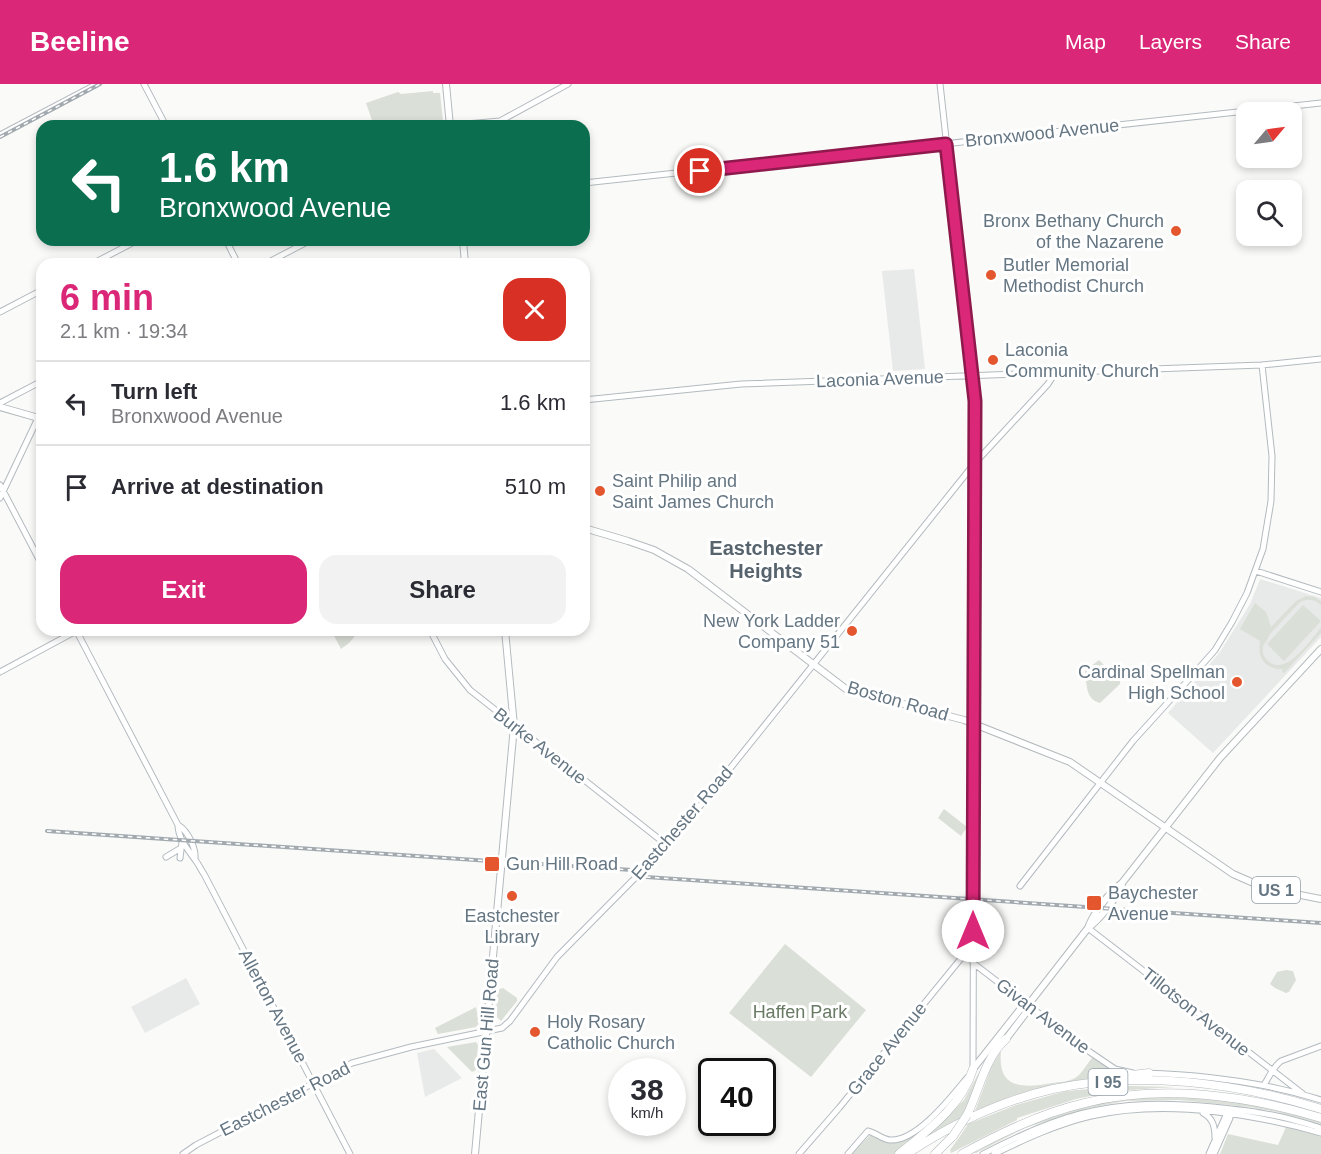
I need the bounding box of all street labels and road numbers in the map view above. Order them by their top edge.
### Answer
street label: Bronxwood Avenue [964,115,1120,151]
street label: Laconia Avenue [816,367,944,391]
street label: Boston Road [845,677,951,725]
street label: Burke Avenue [490,704,590,788]
street label: Eastchester Road [628,762,736,884]
road number: US 1 [1252,877,1300,903]
street label: Allerton Avenue [235,946,311,1066]
street label: East Gun Hill Road [469,958,503,1112]
street label: Tillotson Avenue [1138,964,1254,1060]
street label: Givan Avenue [992,974,1094,1058]
street label: Grace Avenue [843,999,931,1099]
street label: Eastchester Road [217,1058,353,1140]
road number: I 95 [1088,1069,1128,1095]

